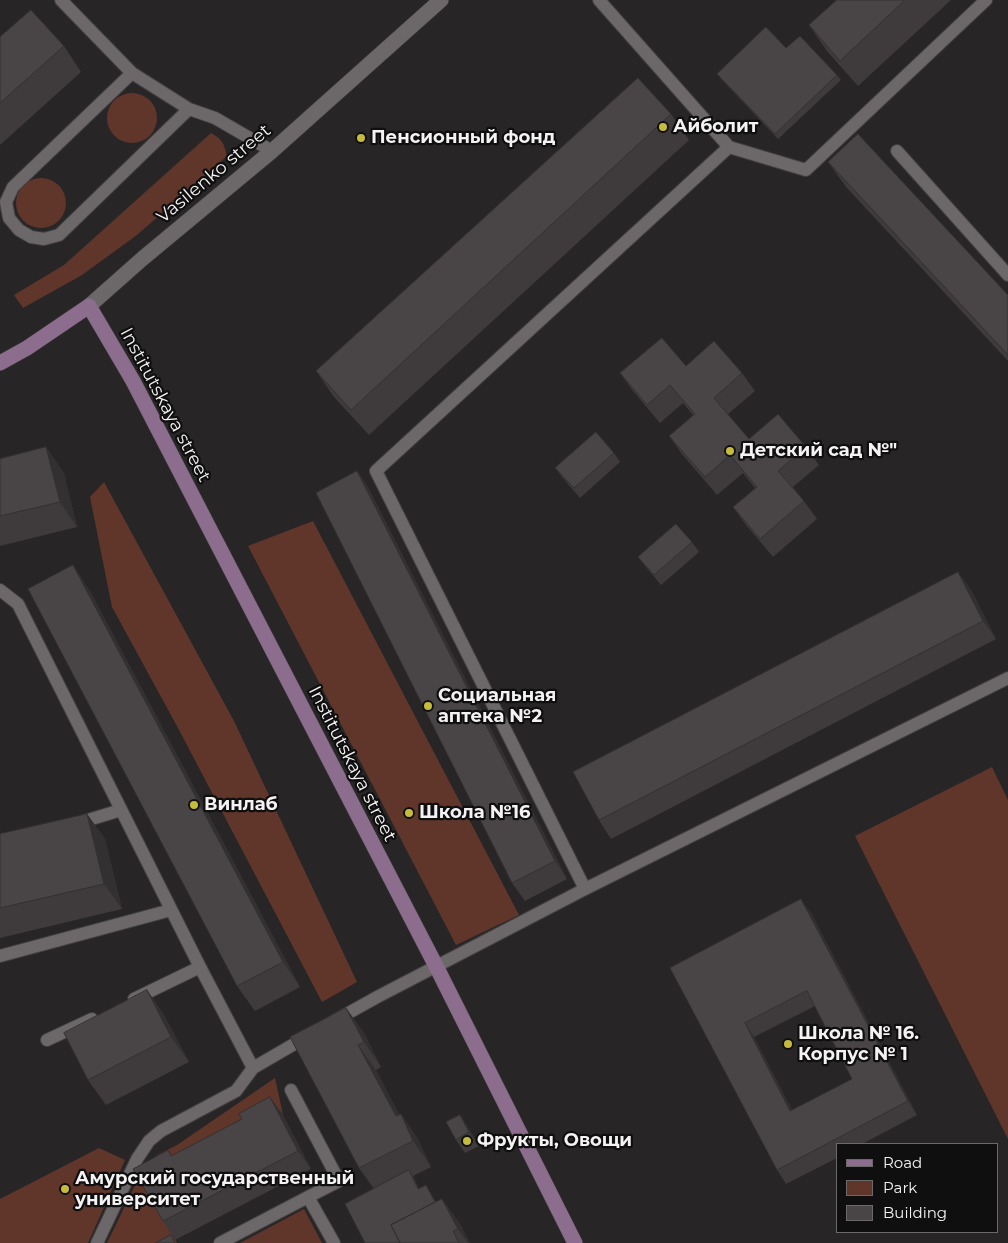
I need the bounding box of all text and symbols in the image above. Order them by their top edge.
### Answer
place label: Айболит [673,116,758,138]
street label: Vasilenko street [153,120,275,228]
marker: Айболит [657,121,669,133]
place label: Пенсионный фонд [371,127,555,149]
marker: Пенсионный фонд [355,132,367,144]
street label: Institutskaya street [115,324,215,486]
place label: Детский сад №" [740,440,897,462]
marker: Детский сад №" [724,445,736,457]
street label: Institutskaya street [303,683,401,845]
place label: Социальная аптека №2 [438,685,556,728]
marker: Социальная аптека №2 [422,700,434,712]
place label: Винлаб [204,794,278,816]
marker: Винлаб [188,799,200,811]
place label: Школа №16 [419,802,530,824]
marker: Школа №16 [403,807,415,819]
place label: Школа № 16. Корпус № 1 [798,1023,919,1066]
marker: Школа № 16. Корпус № 1 [782,1038,794,1050]
place label: Фрукты, Овощи [477,1130,632,1152]
marker: Фрукты, Овощи [461,1135,473,1147]
legend [836,1143,998,1233]
text: Road [883,1153,922,1172]
place label: Амурский государственный университет [75,1168,354,1210]
text: Park [883,1178,917,1197]
marker: Амурский государственный университет [59,1183,71,1195]
text: Building [883,1203,947,1222]

